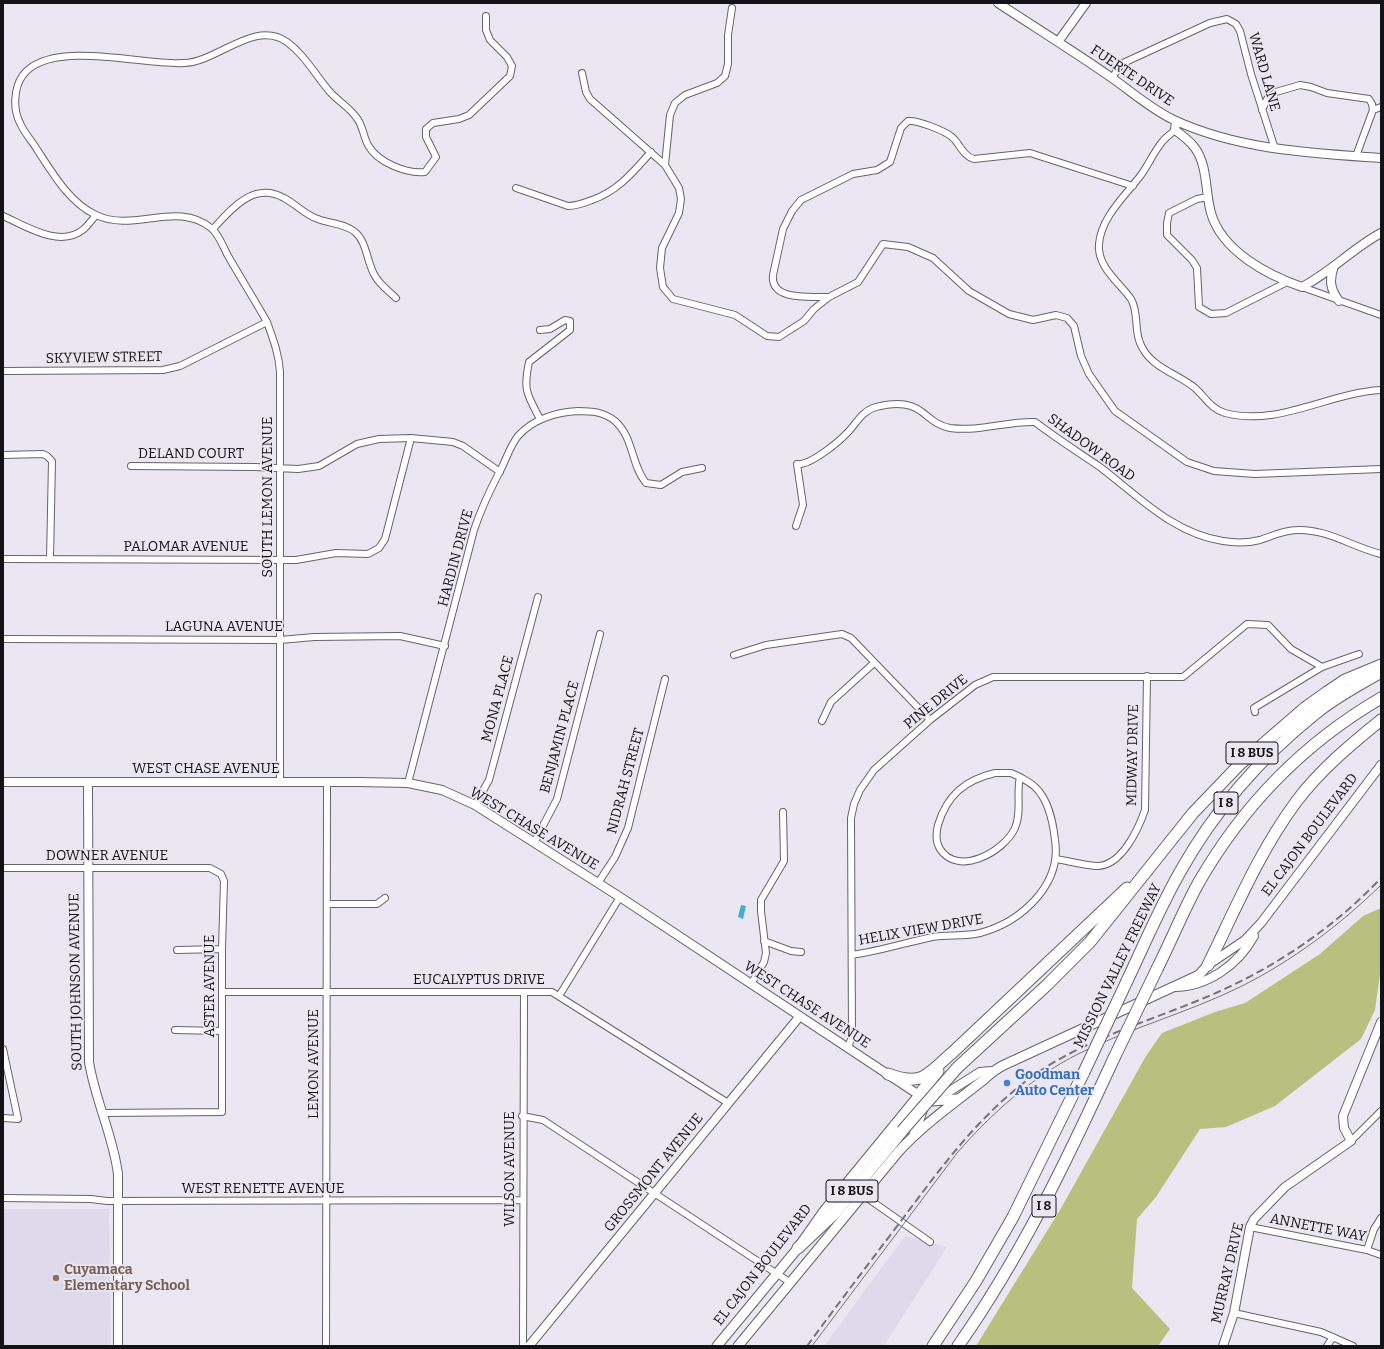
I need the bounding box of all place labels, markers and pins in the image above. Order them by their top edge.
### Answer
place label: Goodman Auto Center [1015,1067,1094,1100]
marker: Goodman Auto Center [1002,1078,1012,1088]
place label: Cuyamaca Elementary School [64,1262,190,1294]
marker: Cuyamaca Elementary School [51,1273,61,1283]

